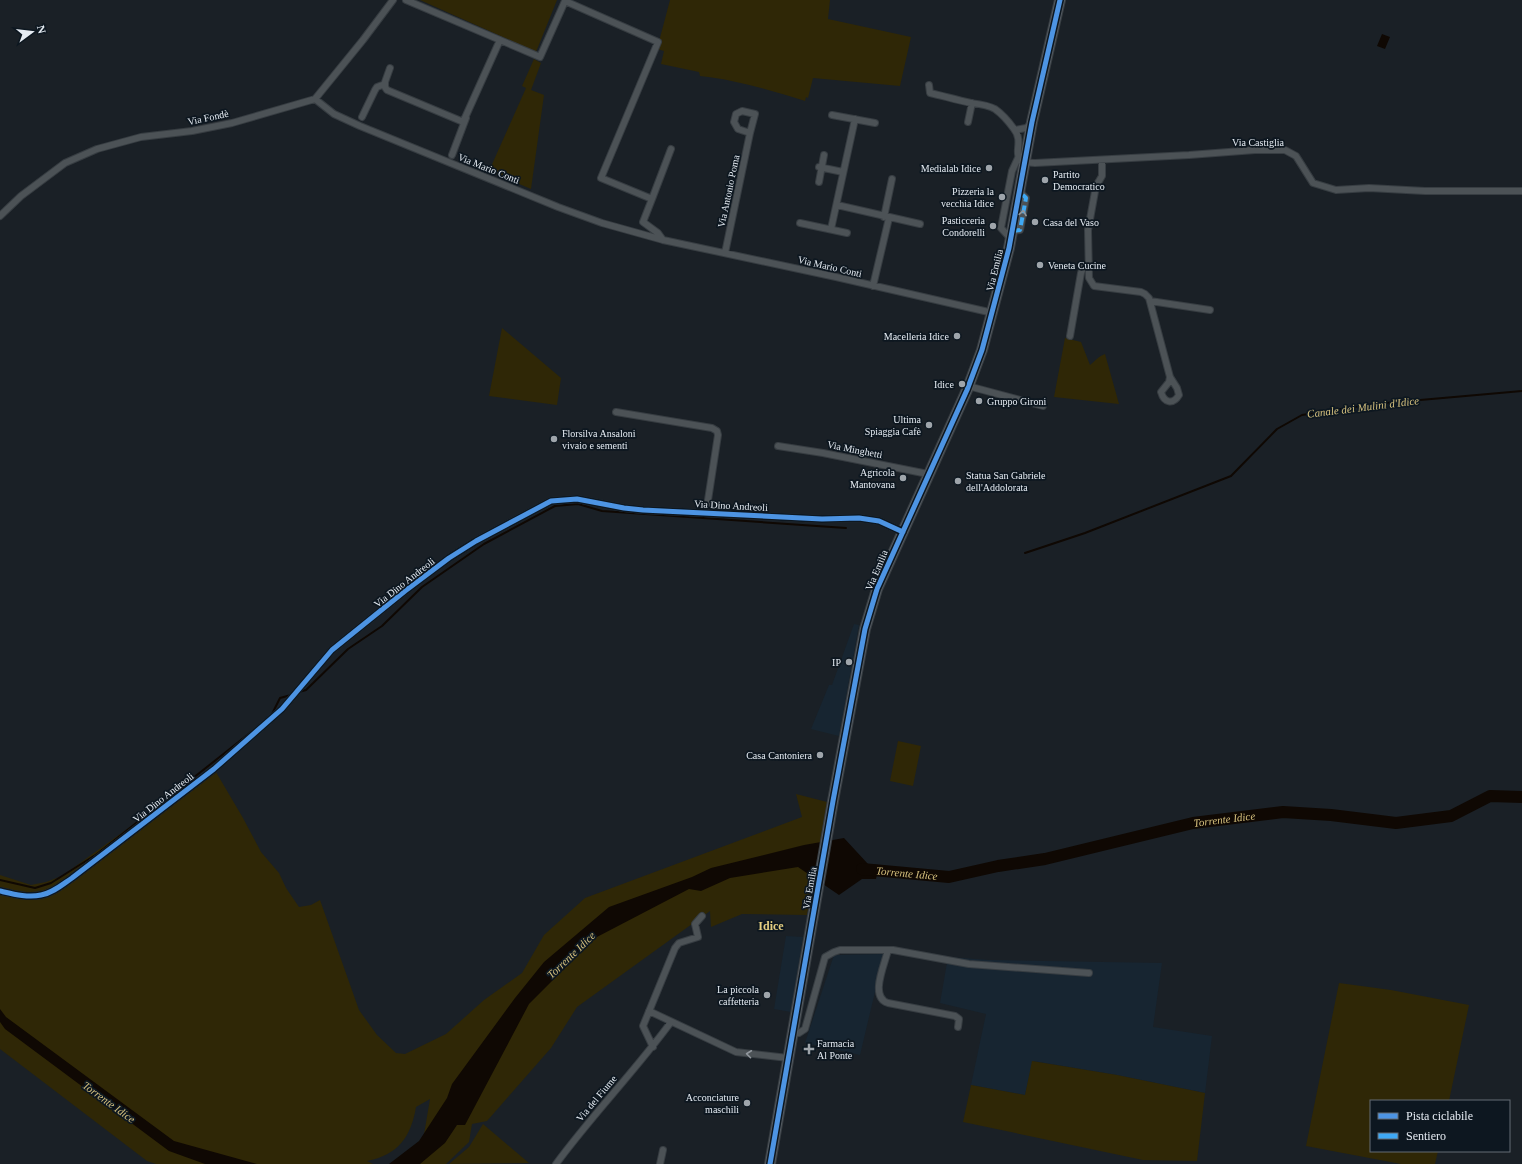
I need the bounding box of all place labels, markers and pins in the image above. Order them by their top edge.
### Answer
place label: Medialab Idice [921,163,982,174]
marker: Medialab Idice [984,163,994,173]
place label: Partito Democratico [1053,169,1105,192]
marker: Partito Democratico [1040,175,1050,185]
place label: Pizzeria la vecchia Idice [941,186,995,209]
marker: Pizzeria la vecchia Idice [997,192,1007,202]
place label: Pasticceria Condorelli [942,215,986,238]
marker: Casa del Vaso [1030,217,1040,227]
place label: Casa del Vaso [1043,217,1099,228]
marker: Pasticceria Condorelli [988,221,998,231]
marker: Veneta Cucine [1035,260,1045,270]
place label: Veneta Cucine [1048,260,1107,271]
place label: Macelleria Idice [884,331,950,342]
marker: Macelleria Idice [952,331,962,341]
place label: Idice [934,379,955,390]
marker: Idice [957,379,967,389]
marker: Gruppo Gironi [974,396,984,406]
place label: Gruppo Gironi [987,396,1046,407]
place label: Ultima Spiaggia Cafè [865,414,922,437]
marker: Ultima Spiaggia Cafè [924,420,934,430]
place label: Florsilva Ansaloni vivaio e sementi [562,428,636,451]
marker: Florsilva Ansaloni vivaio e sementi [549,434,559,444]
place label: Agricola Mantovana [850,467,896,490]
place label: Statua San Gabriele dell'Addolorata [966,470,1046,493]
marker: Agricola Mantovana [898,473,908,483]
marker: Statua San Gabriele dell'Addolorata [953,476,963,486]
place label: IP [832,657,841,668]
marker: IP [844,657,854,667]
place label: Casa Cantoniera [746,750,813,761]
marker: Casa Cantoniera [815,750,825,760]
place label: La piccola caffetteria [717,984,760,1007]
marker: La piccola caffetteria [762,990,772,1000]
place label: Farmacia Al Ponte [817,1038,855,1061]
marker: Farmacia Al Ponte [804,1044,814,1054]
place label: Acconciature maschili [686,1092,740,1115]
marker: Acconciature maschili [742,1098,752,1108]

